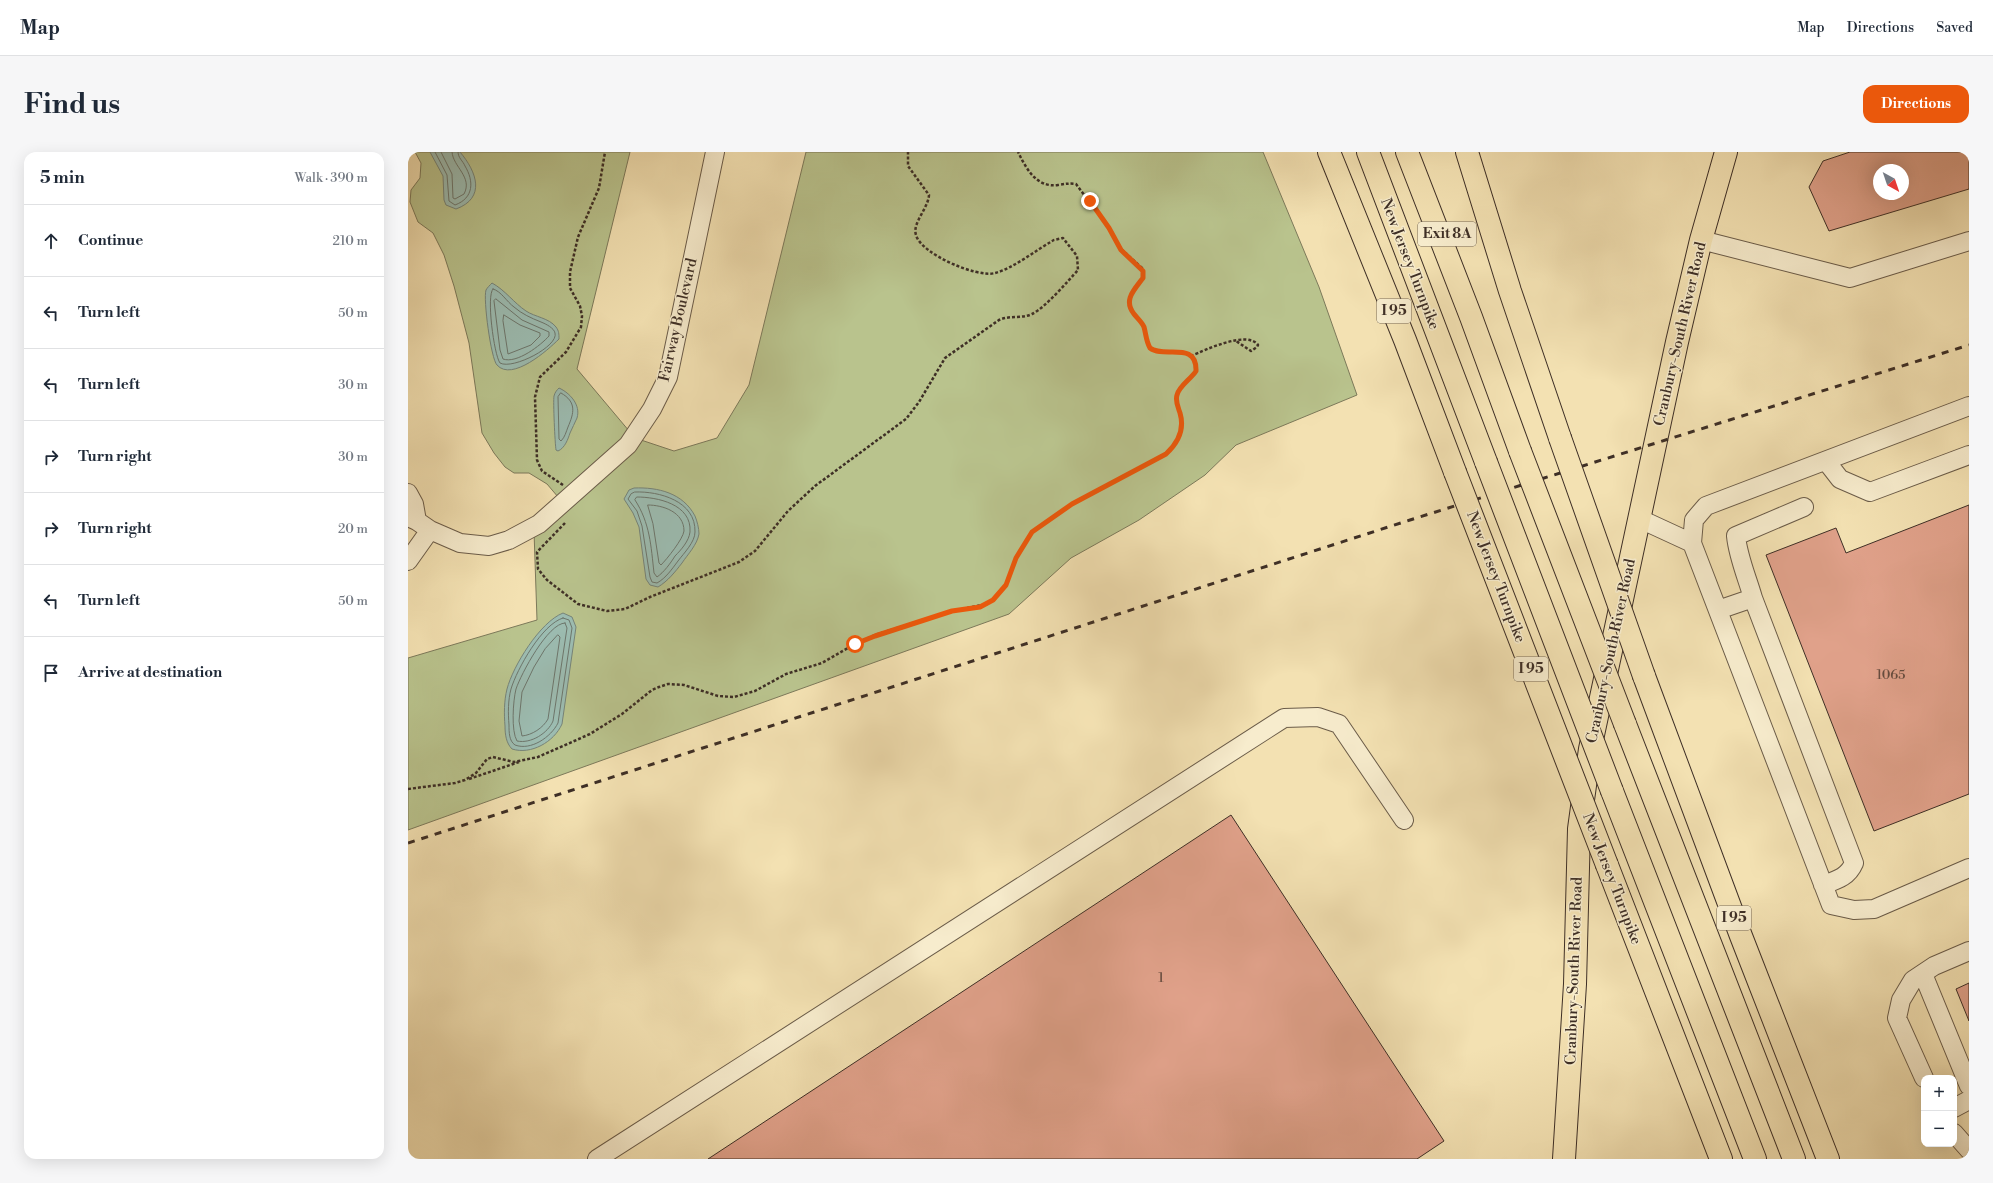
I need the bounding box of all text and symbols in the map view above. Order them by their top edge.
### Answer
text: Map [20,16,60,40]
text: Map [1797,19,1825,37]
text: Directions [1847,19,1914,37]
text: Saved [1936,19,1973,37]
button: Directions [1863,85,1969,123]
text: Find us [24,87,120,122]
north arrow [1873,164,1909,200]
text: 5 min [40,167,85,189]
text: Walk · 390 m [295,170,368,186]
route end [1081,192,1099,210]
street label: New Jersey Turnpike [1376,196,1444,332]
road number: Exit 8A [1418,222,1476,246]
icon: ahead [40,230,62,252]
text: Continue [78,231,143,250]
text: 210 m [333,233,368,249]
street label: Cranbury-South River Road [1650,240,1711,428]
street label: Fairway Boulevard [655,256,702,384]
road number: I 95 [1377,299,1411,323]
icon: left [40,302,62,324]
text: Turn left [78,303,140,322]
text: 50 m [338,305,368,321]
icon: left [40,374,62,396]
text: Turn left [78,375,140,394]
text: 30 m [338,377,368,393]
icon: right [40,446,62,468]
text: Turn right [78,447,152,466]
text: 30 m [338,449,368,465]
street label: New Jersey Turnpike [1462,509,1530,645]
icon: right [40,518,62,540]
text: Turn right [78,519,152,538]
text: 20 m [338,521,368,537]
street label: Cranbury-South River Road [1582,556,1640,745]
icon: left [40,590,62,612]
text: Turn left [78,591,140,610]
text: 50 m [338,593,368,609]
route start [846,635,864,653]
road number: I 95 [1514,657,1548,681]
icon: arrive [40,662,62,684]
text: Arrive at destination [78,663,222,682]
house number: 1065 [1877,667,1905,683]
street label: New Jersey Turnpike [1578,811,1646,947]
street label: Cranbury-South River Road [1561,876,1587,1065]
road number: I 95 [1717,906,1751,930]
house number: 1 [1158,970,1164,986]
map controls [1921,1075,1957,1147]
button: + [1921,1075,1957,1111]
button: − [1921,1111,1957,1147]

